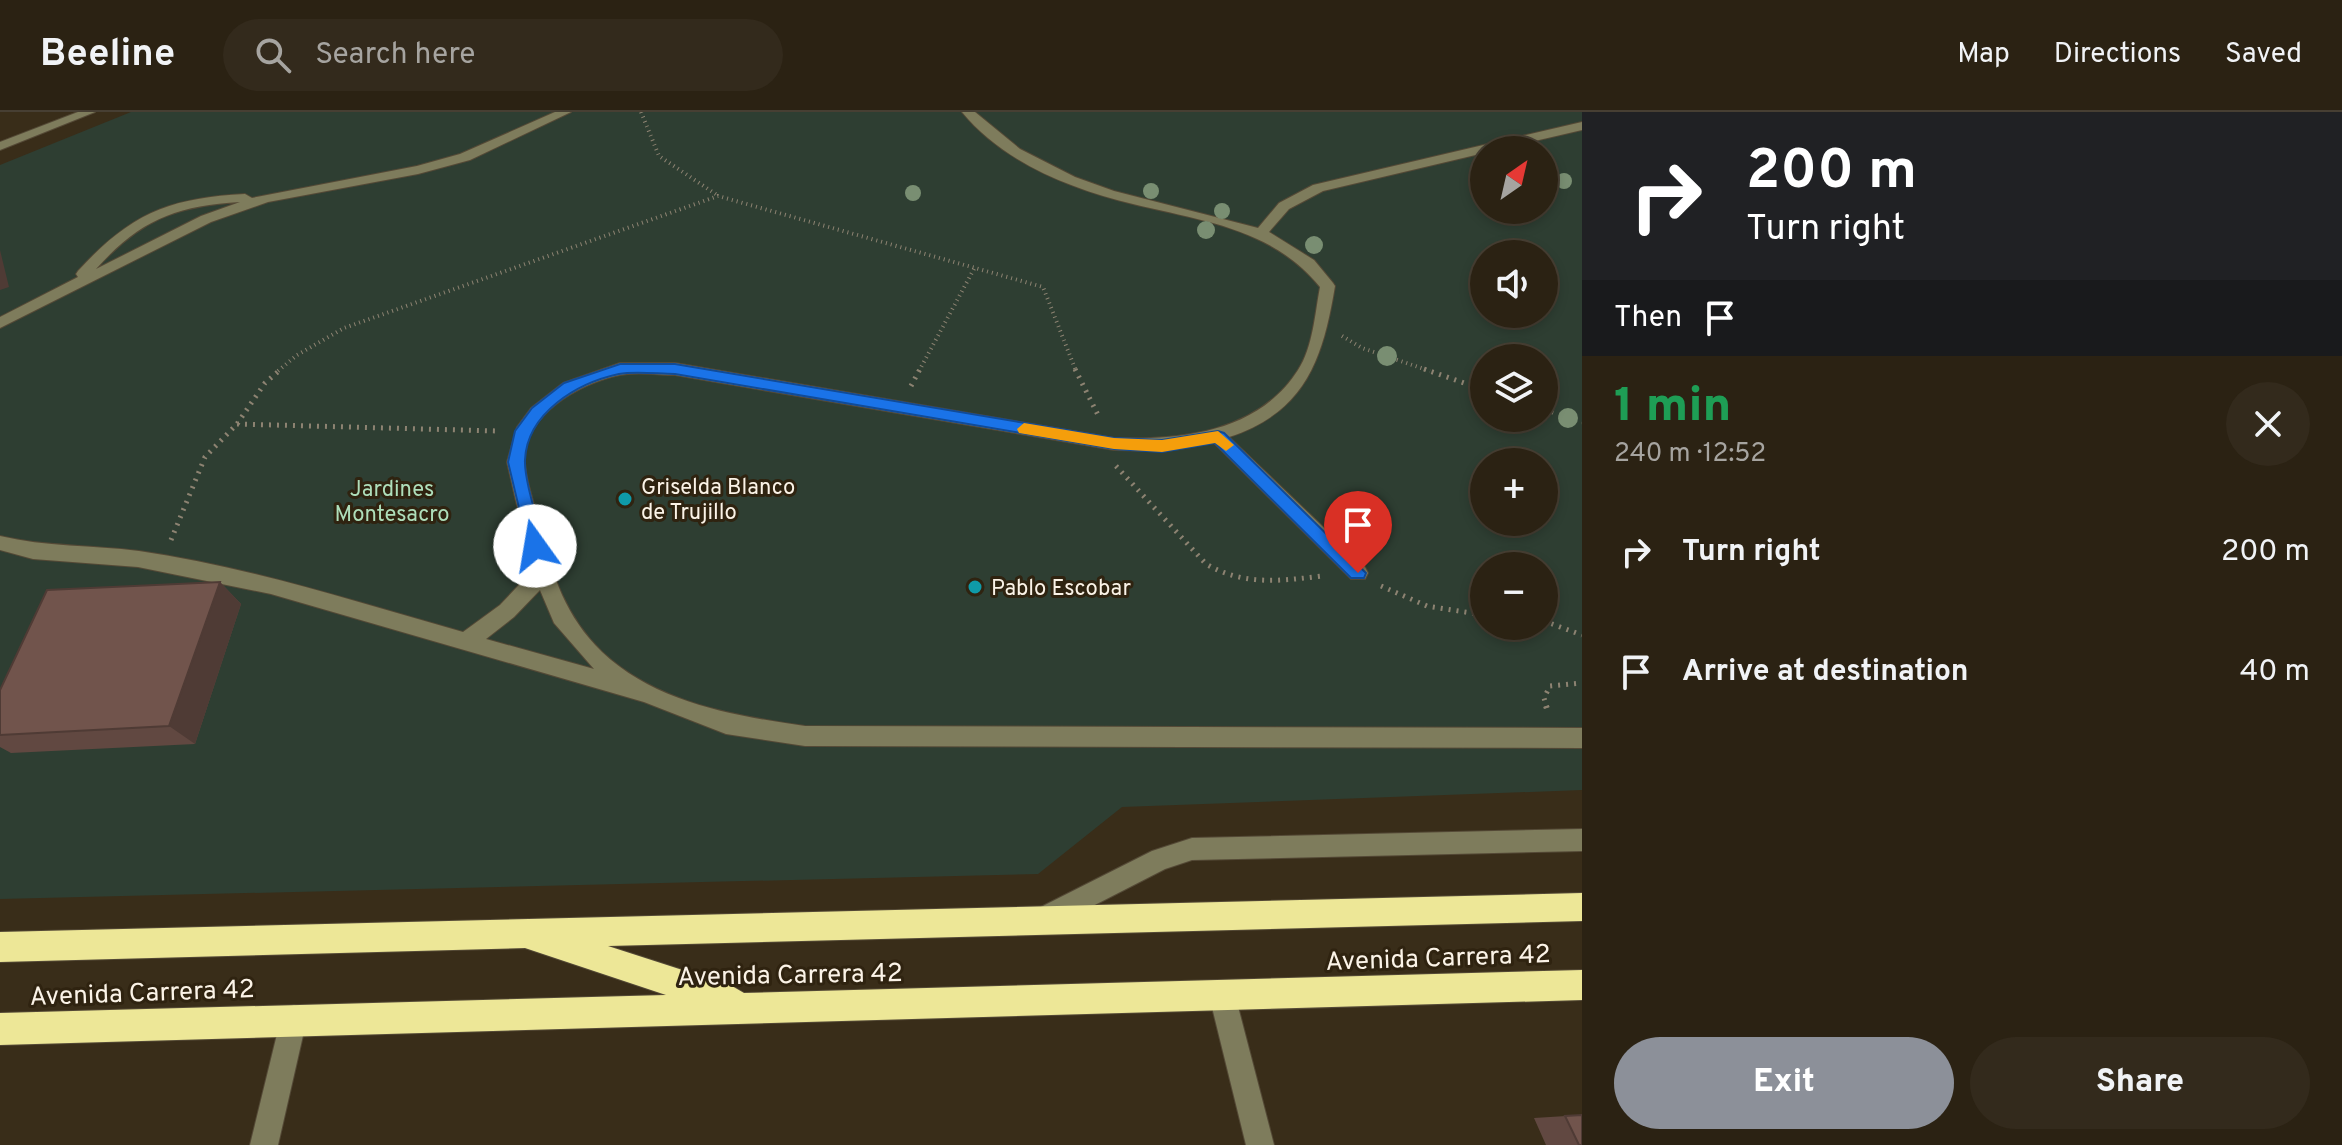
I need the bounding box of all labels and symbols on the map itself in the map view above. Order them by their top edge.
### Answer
north arrow [1470,136,1558,224]
place label: Griselda Blanco de Trujillo [641,475,795,527]
park label: Jardines Montesacro [335,477,450,529]
marker: Griselda Blanco de Trujillo [616,490,634,508]
pin [1324,491,1392,573]
position arrow [493,504,577,588]
place label: Pablo Escobar [991,576,1131,603]
marker: Pablo Escobar [966,578,984,596]
street label: Avenida Carrera 42 [1325,939,1551,980]
street label: Avenida Carrera 42 [677,958,903,995]
street label: Avenida Carrera 42 [29,974,255,1015]

